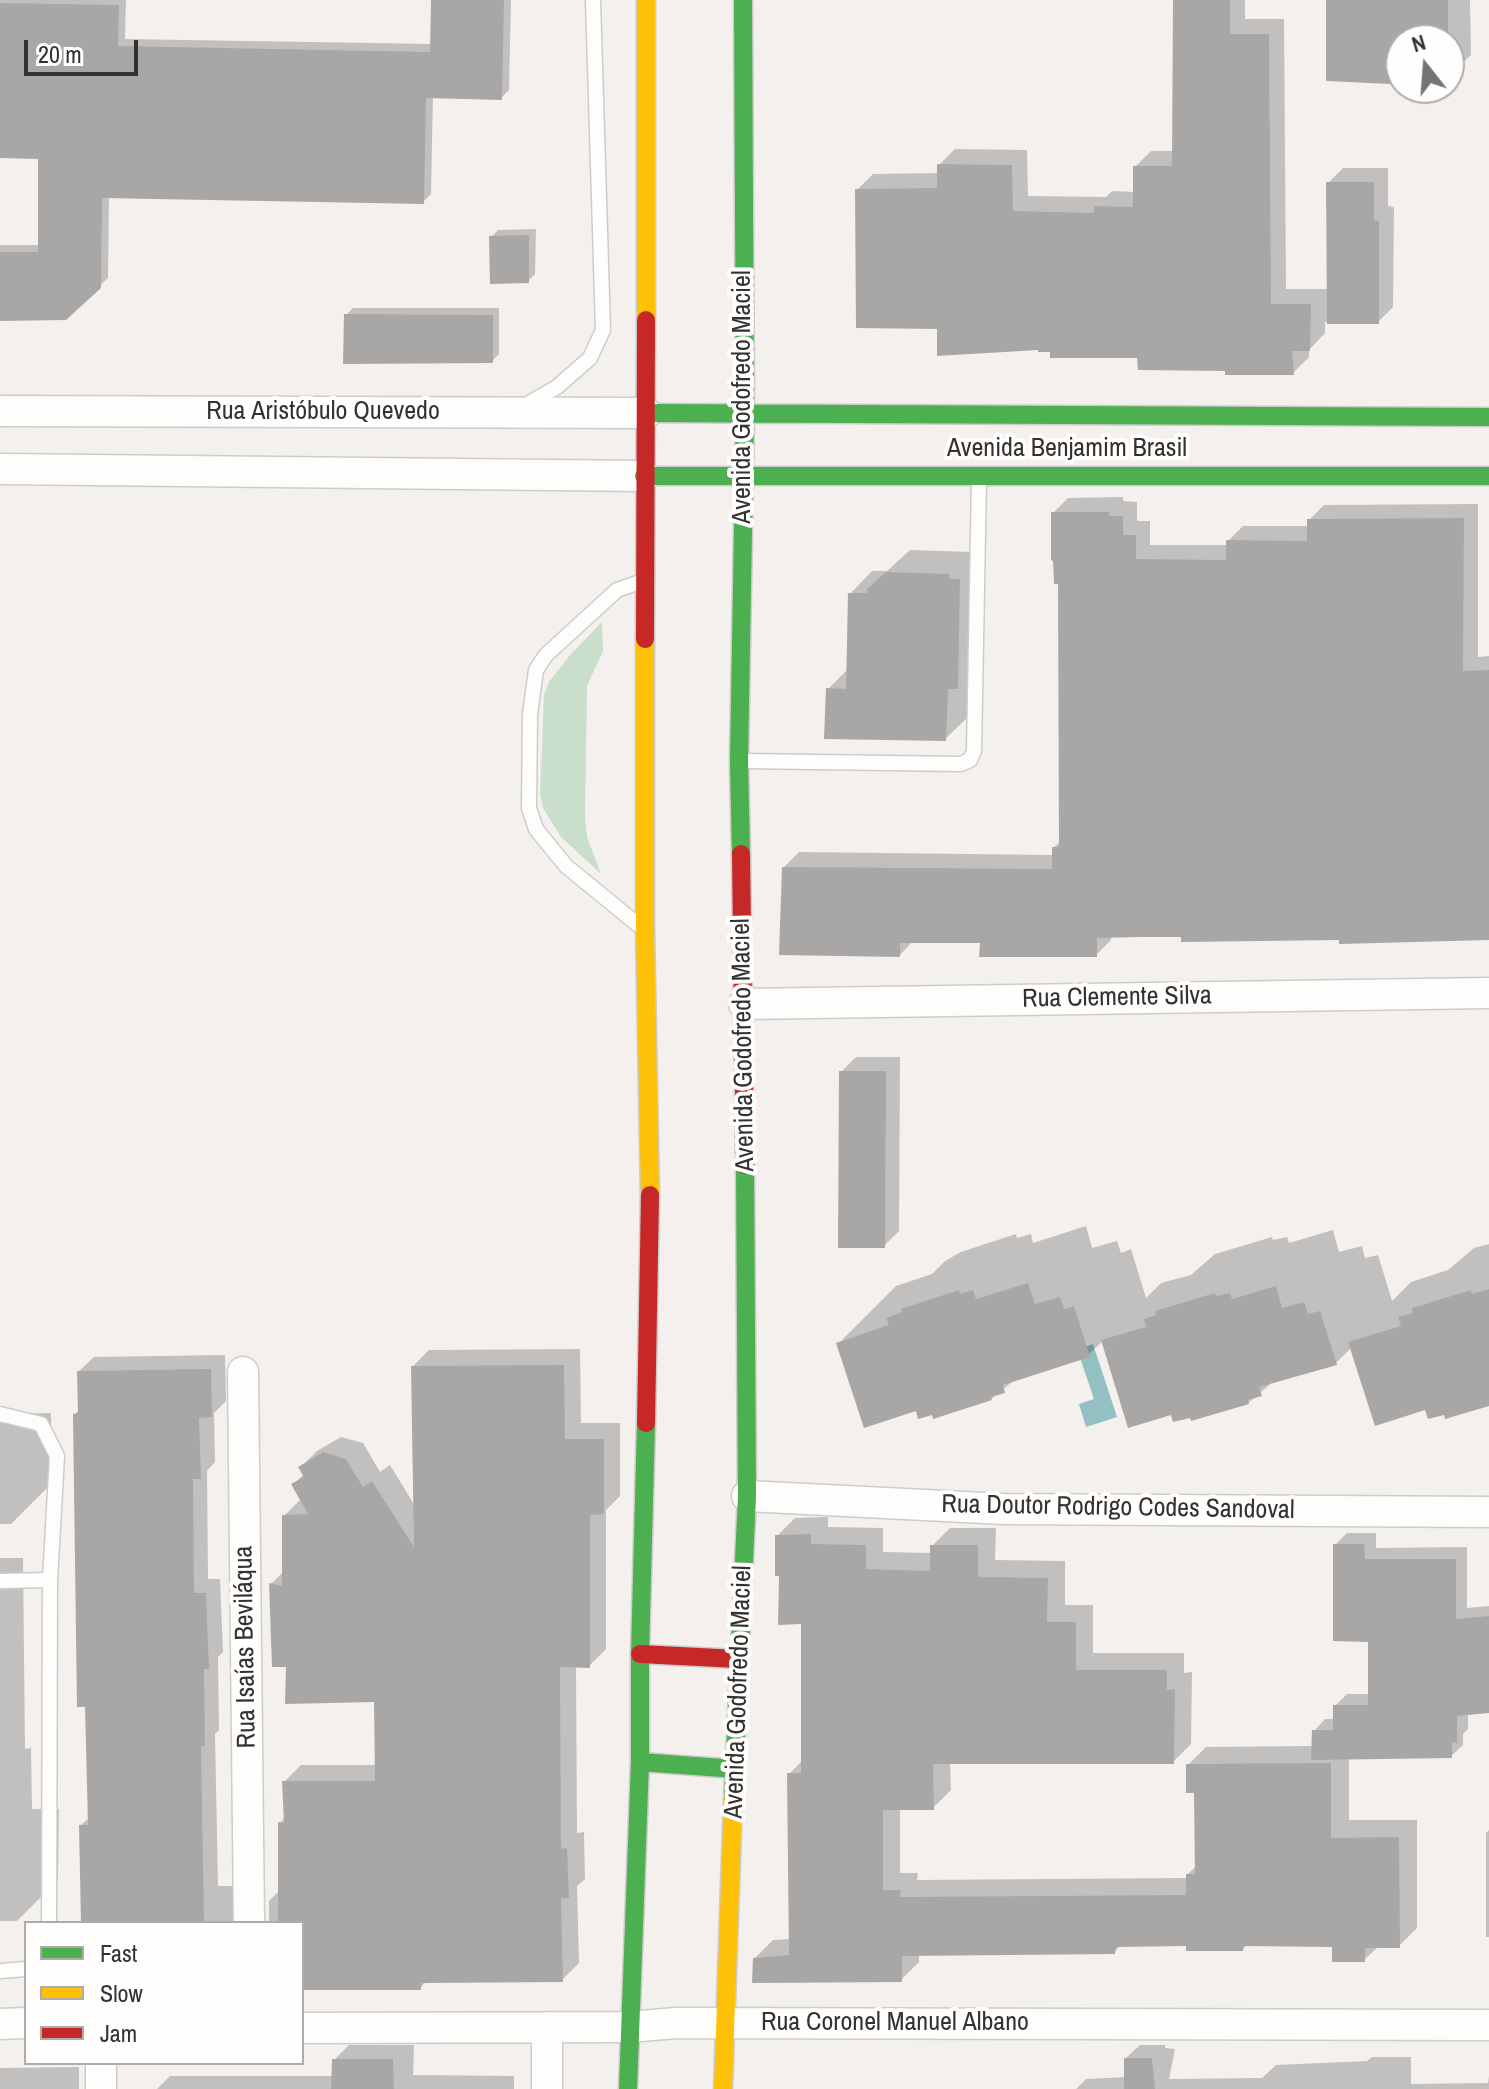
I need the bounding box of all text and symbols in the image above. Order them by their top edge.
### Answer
scale bar [28,24,142,74]
north arrow [1385,24,1465,104]
text: N [1408,27,1429,59]
text: 20 m [38,38,82,70]
street label: Avenida Godofredo Maciel [727,270,759,524]
street label: Rua Aristóbulo Quevedo [206,396,440,428]
street label: Avenida Benjamim Brasil [947,433,1187,465]
street label: Avenida Godofredo Maciel [726,918,762,1172]
street label: Rua Clemente Silva [1022,981,1212,1015]
street label: Rua Doutor Rodrigo Codes Sandoval [941,1489,1295,1527]
street label: Rua Isaías Beviláqua [229,1545,263,1749]
street label: Avenida Godofredo Maciel [719,1565,759,1819]
legend [24,1921,304,2065]
text: Fast [100,1937,137,1969]
text: Slow [100,1977,143,2009]
street label: Rua Coronel Manuel Albano [761,2007,1029,2039]
text: Jam [100,2017,137,2049]

